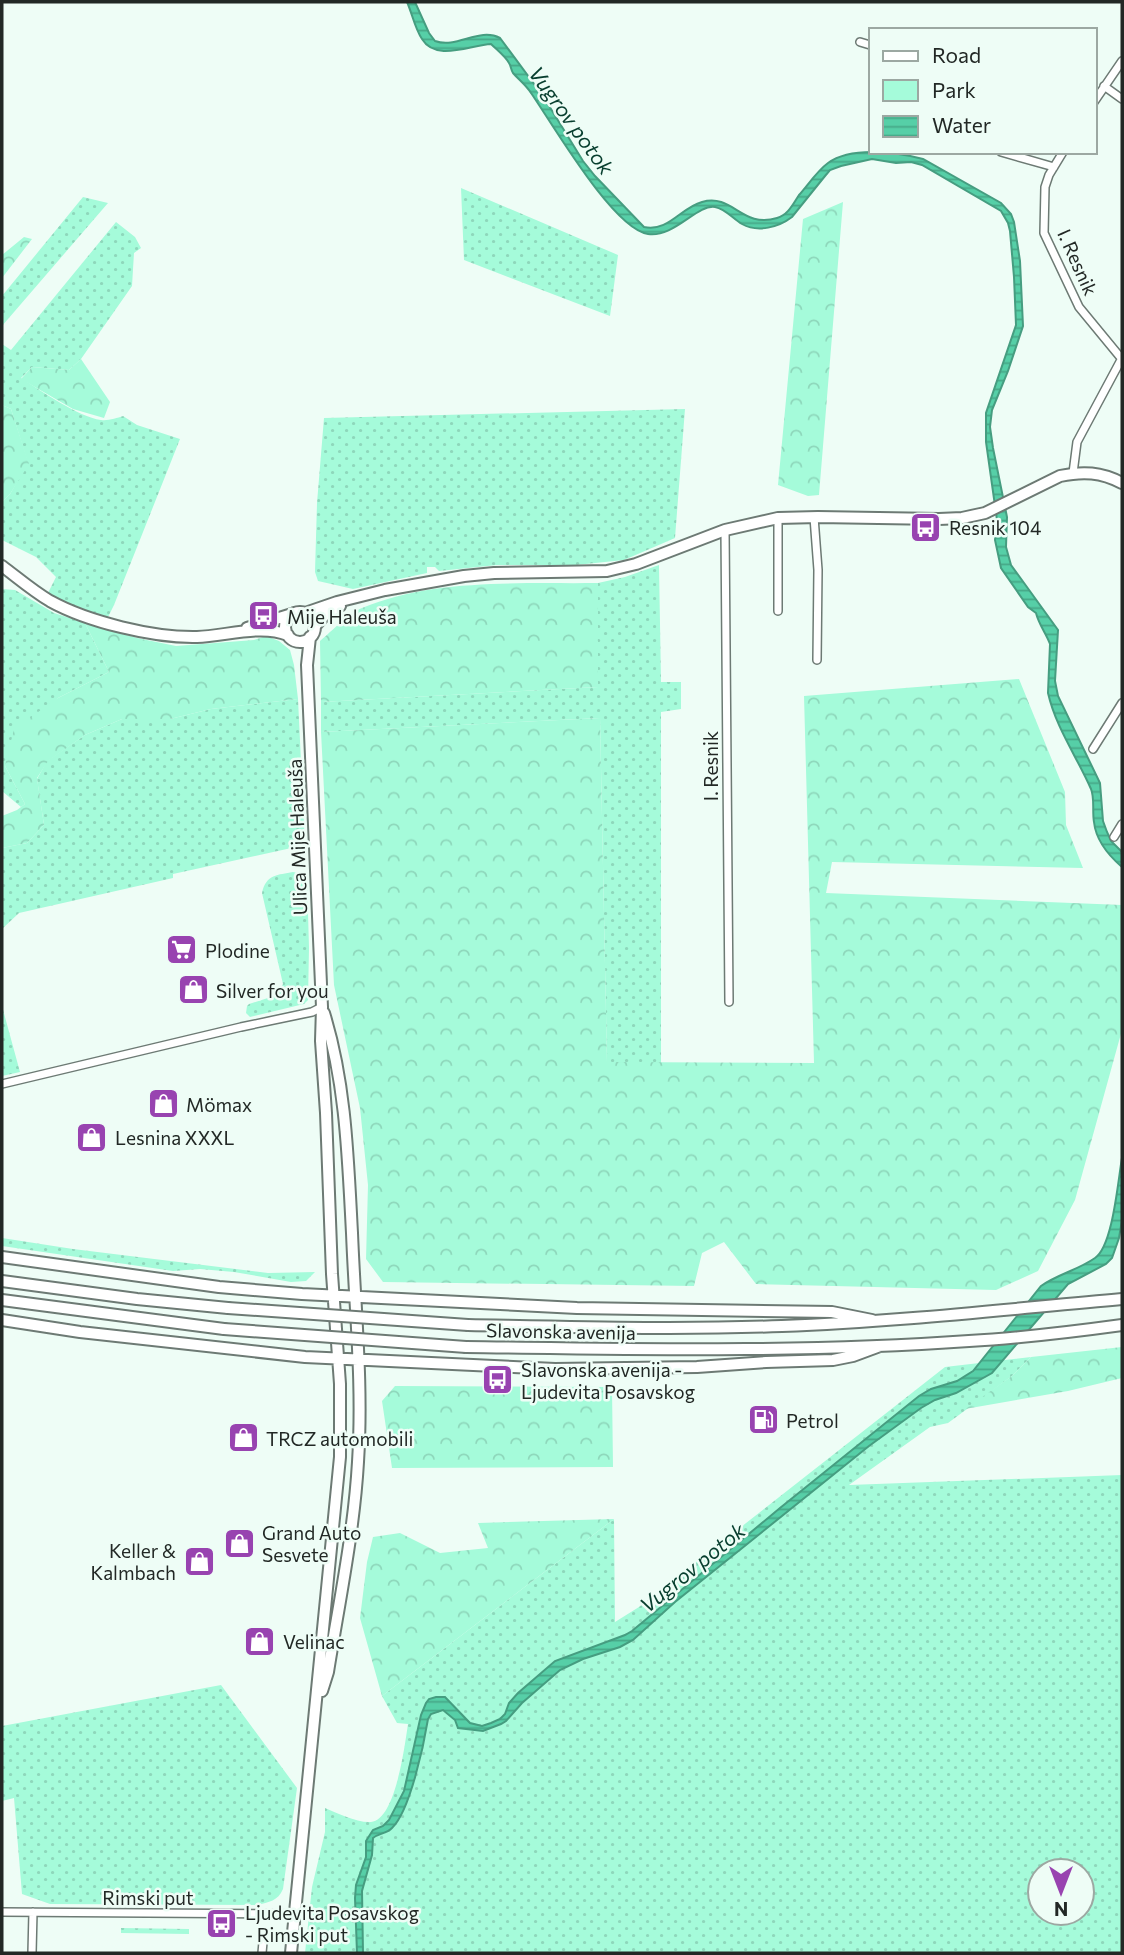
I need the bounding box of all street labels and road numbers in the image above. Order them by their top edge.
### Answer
street label: I. Resnik [1053,225,1103,299]
street label: I. Resnik [699,731,722,801]
street label: Ulica Mije Haleuša [283,758,311,916]
street label: Slavonska avenija [486,1318,636,1344]
street label: Rimski put [102,1886,194,1909]

